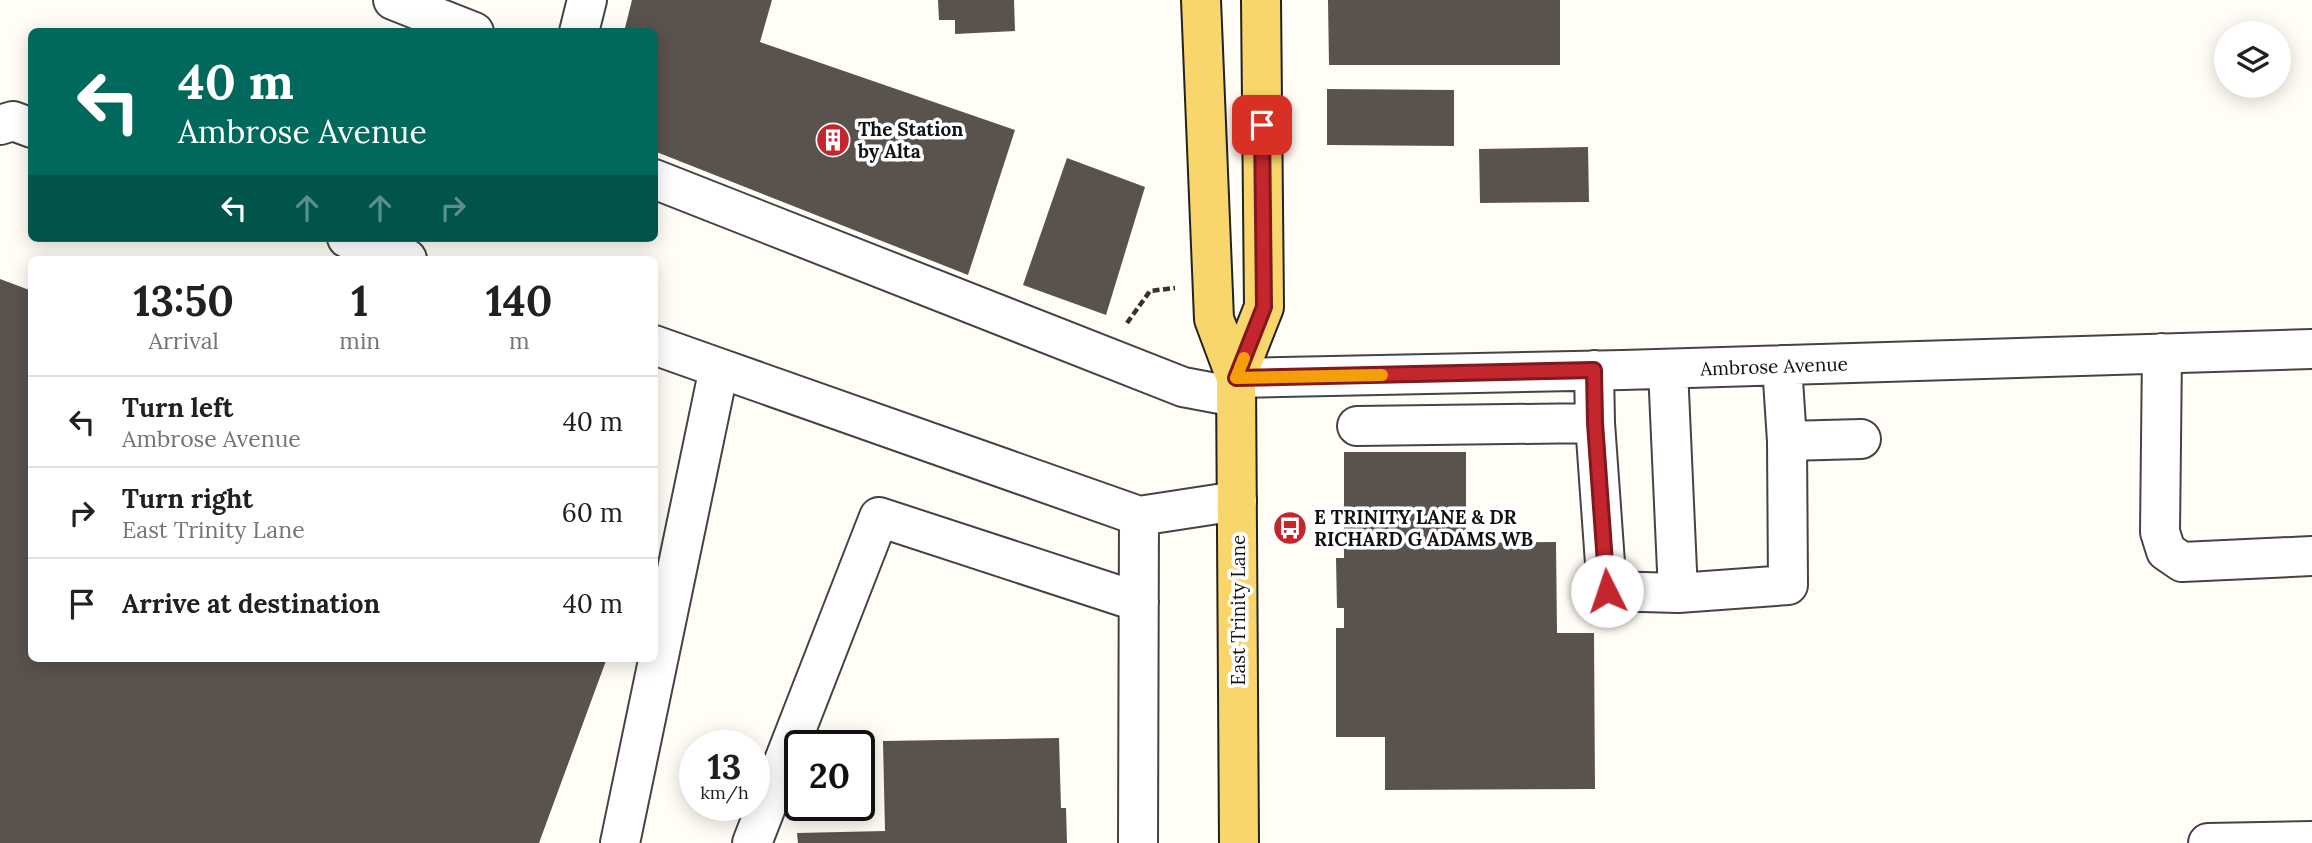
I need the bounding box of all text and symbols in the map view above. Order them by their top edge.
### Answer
map controls [2214,21,2291,98]
button: layers [2214,21,2291,98]
text: 40 m [178,50,294,112]
icon: left [63,56,154,147]
pin [1232,95,1292,155]
icon: arrive [1243,106,1281,144]
text: Ambrose Avenue [178,111,427,152]
place label: The Station by Alta [857,117,963,163]
building icon: The Station by Alta [814,121,852,159]
icon: left [215,189,253,227]
icon: ahead [288,189,326,227]
icon: ahead [361,189,399,227]
icon: right [434,189,472,227]
text: 13:50 [133,274,234,328]
text: 1 [351,274,368,328]
text: 140 [486,274,553,328]
text: Arrival [149,326,219,355]
text: min [339,326,380,355]
text: m [509,326,529,355]
street label: Ambrose Avenue [1699,351,1848,381]
text: Turn left [122,391,233,424]
icon: left [63,403,101,441]
text: 40 m [563,405,623,438]
text: Ambrose Avenue [122,424,301,453]
text: Turn right [122,482,253,515]
icon: right [63,494,101,532]
text: 60 m [562,496,623,529]
place label: E TRINITY LANE & DR RICHARD G ADAMS WB [1314,505,1533,551]
bus stop icon: E TRINITY LANE & DR RICHARD G ADAMS WB [1271,509,1309,547]
text: East Trinity Lane [122,515,305,544]
street label: East Trinity Lane [1226,535,1250,685]
position arrow [1570,554,1644,628]
icon: arrive [63,585,101,623]
text: Arrive at destination [122,587,380,620]
text: 40 m [563,587,623,620]
speed limit sign: 20 [784,730,875,821]
text: 13 [708,744,741,789]
text: km/h [700,781,749,804]

